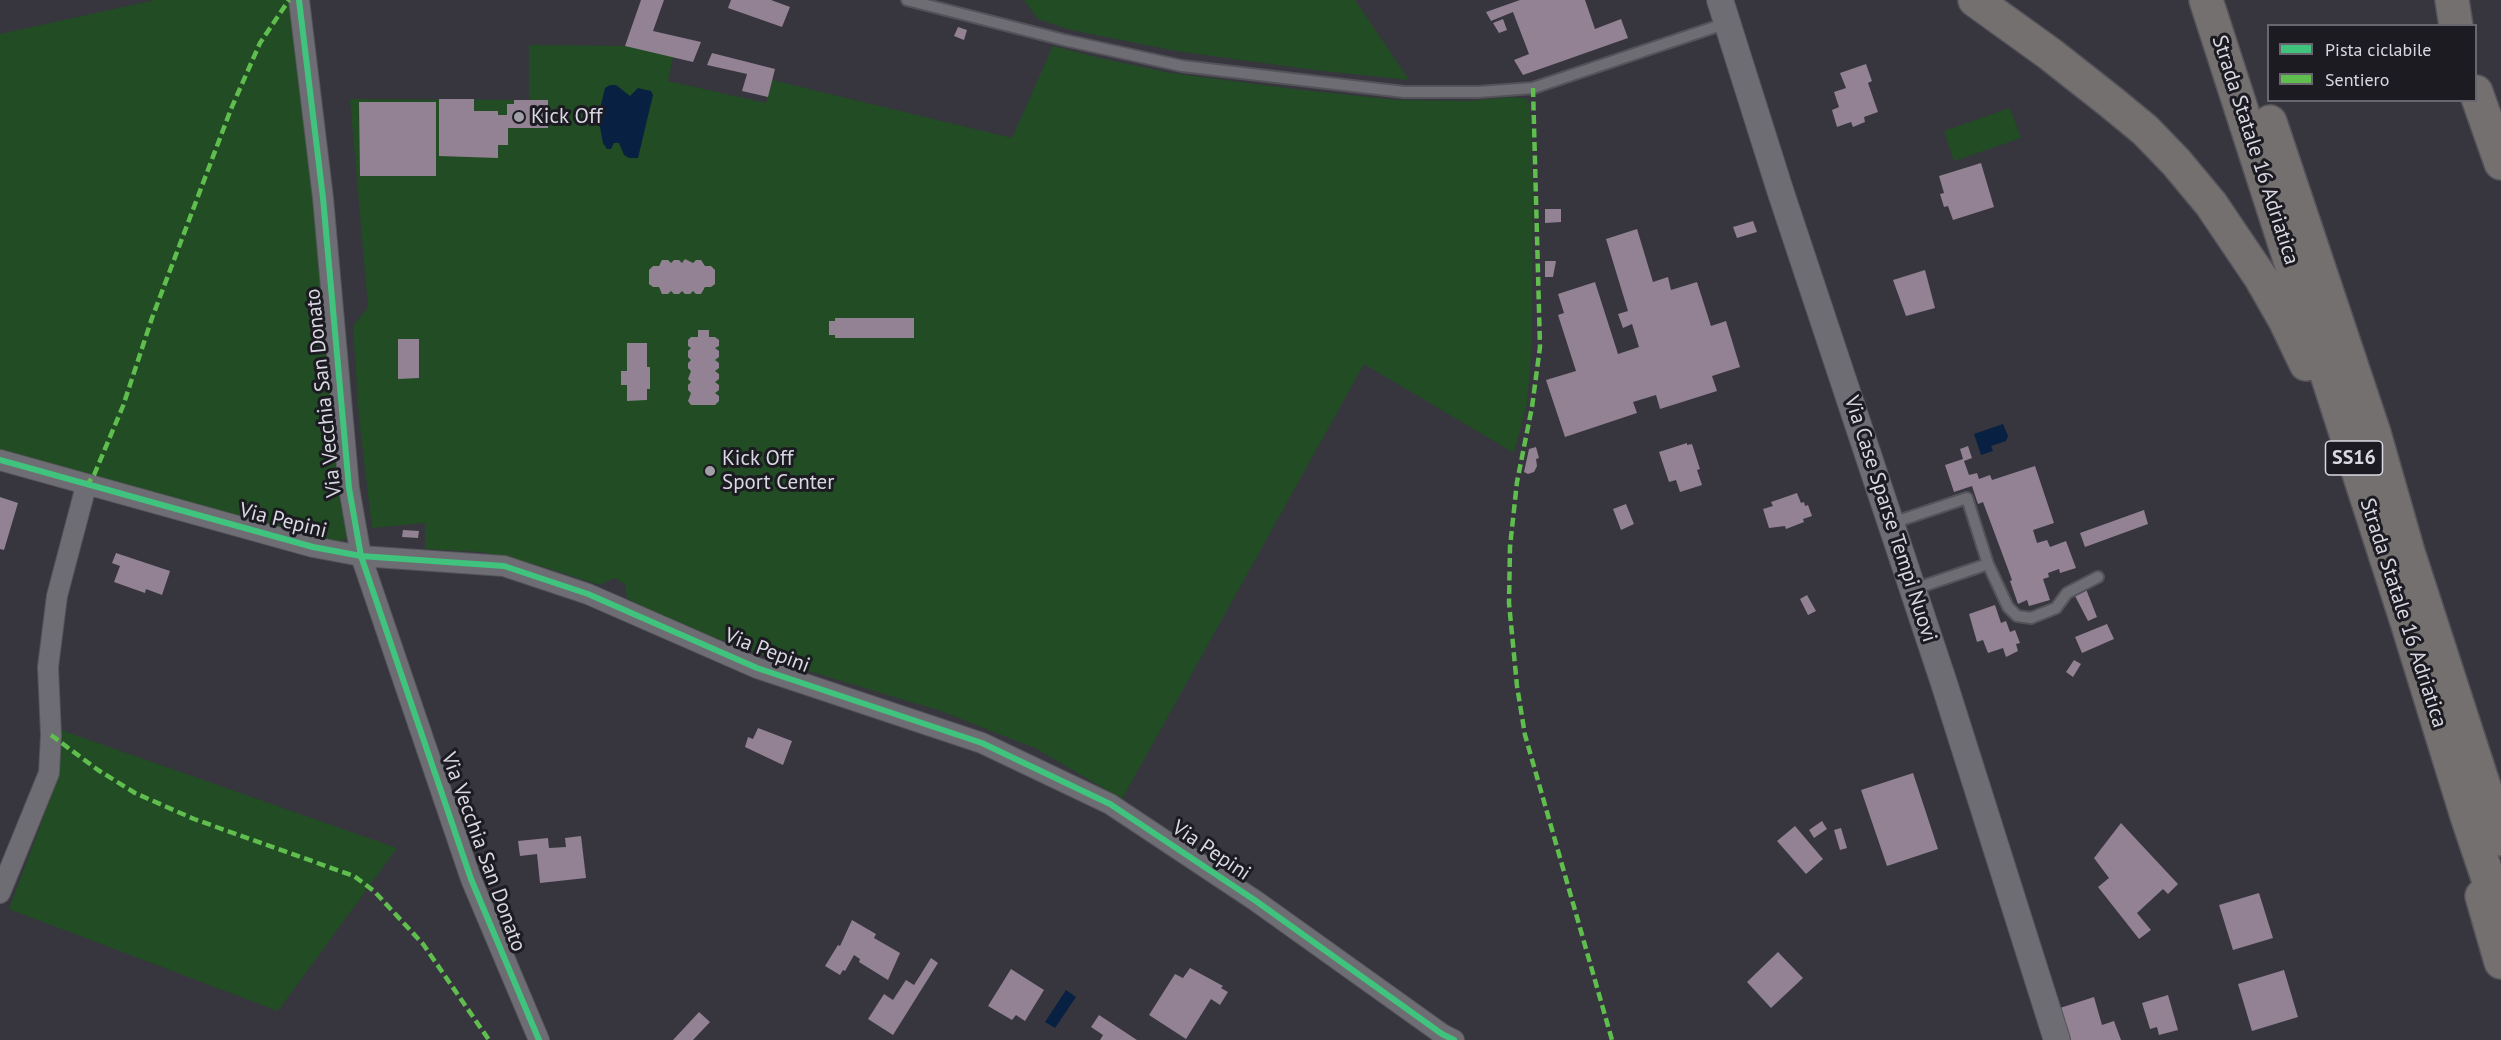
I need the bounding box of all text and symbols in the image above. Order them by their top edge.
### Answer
legend [2267,24,2477,102]
street label: Strada Statale 16 Adriatica [2206,32,2304,268]
text: Pista ciclabile [2325,38,2432,61]
text: Sentiero [2325,68,2389,91]
place label: Kick Off [531,104,602,130]
marker: Kick Off [512,110,526,124]
street label: Via Vecchia San Donato [300,287,348,499]
street label: Via Case Sparse Tempi Nuovi [1838,393,1942,645]
road number: SS16 [2326,441,2382,475]
place label: Kick Off Sport Center [722,446,834,496]
marker: Kick Off Sport Center [703,464,717,478]
street label: Strada Statale 16 Adriatica [2354,495,2452,731]
street label: Via Pepini [237,498,329,544]
street label: Via Pepini [721,623,813,679]
street label: Via Vecchia San Donato [435,749,531,955]
street label: Via Pepini [1167,816,1255,886]

